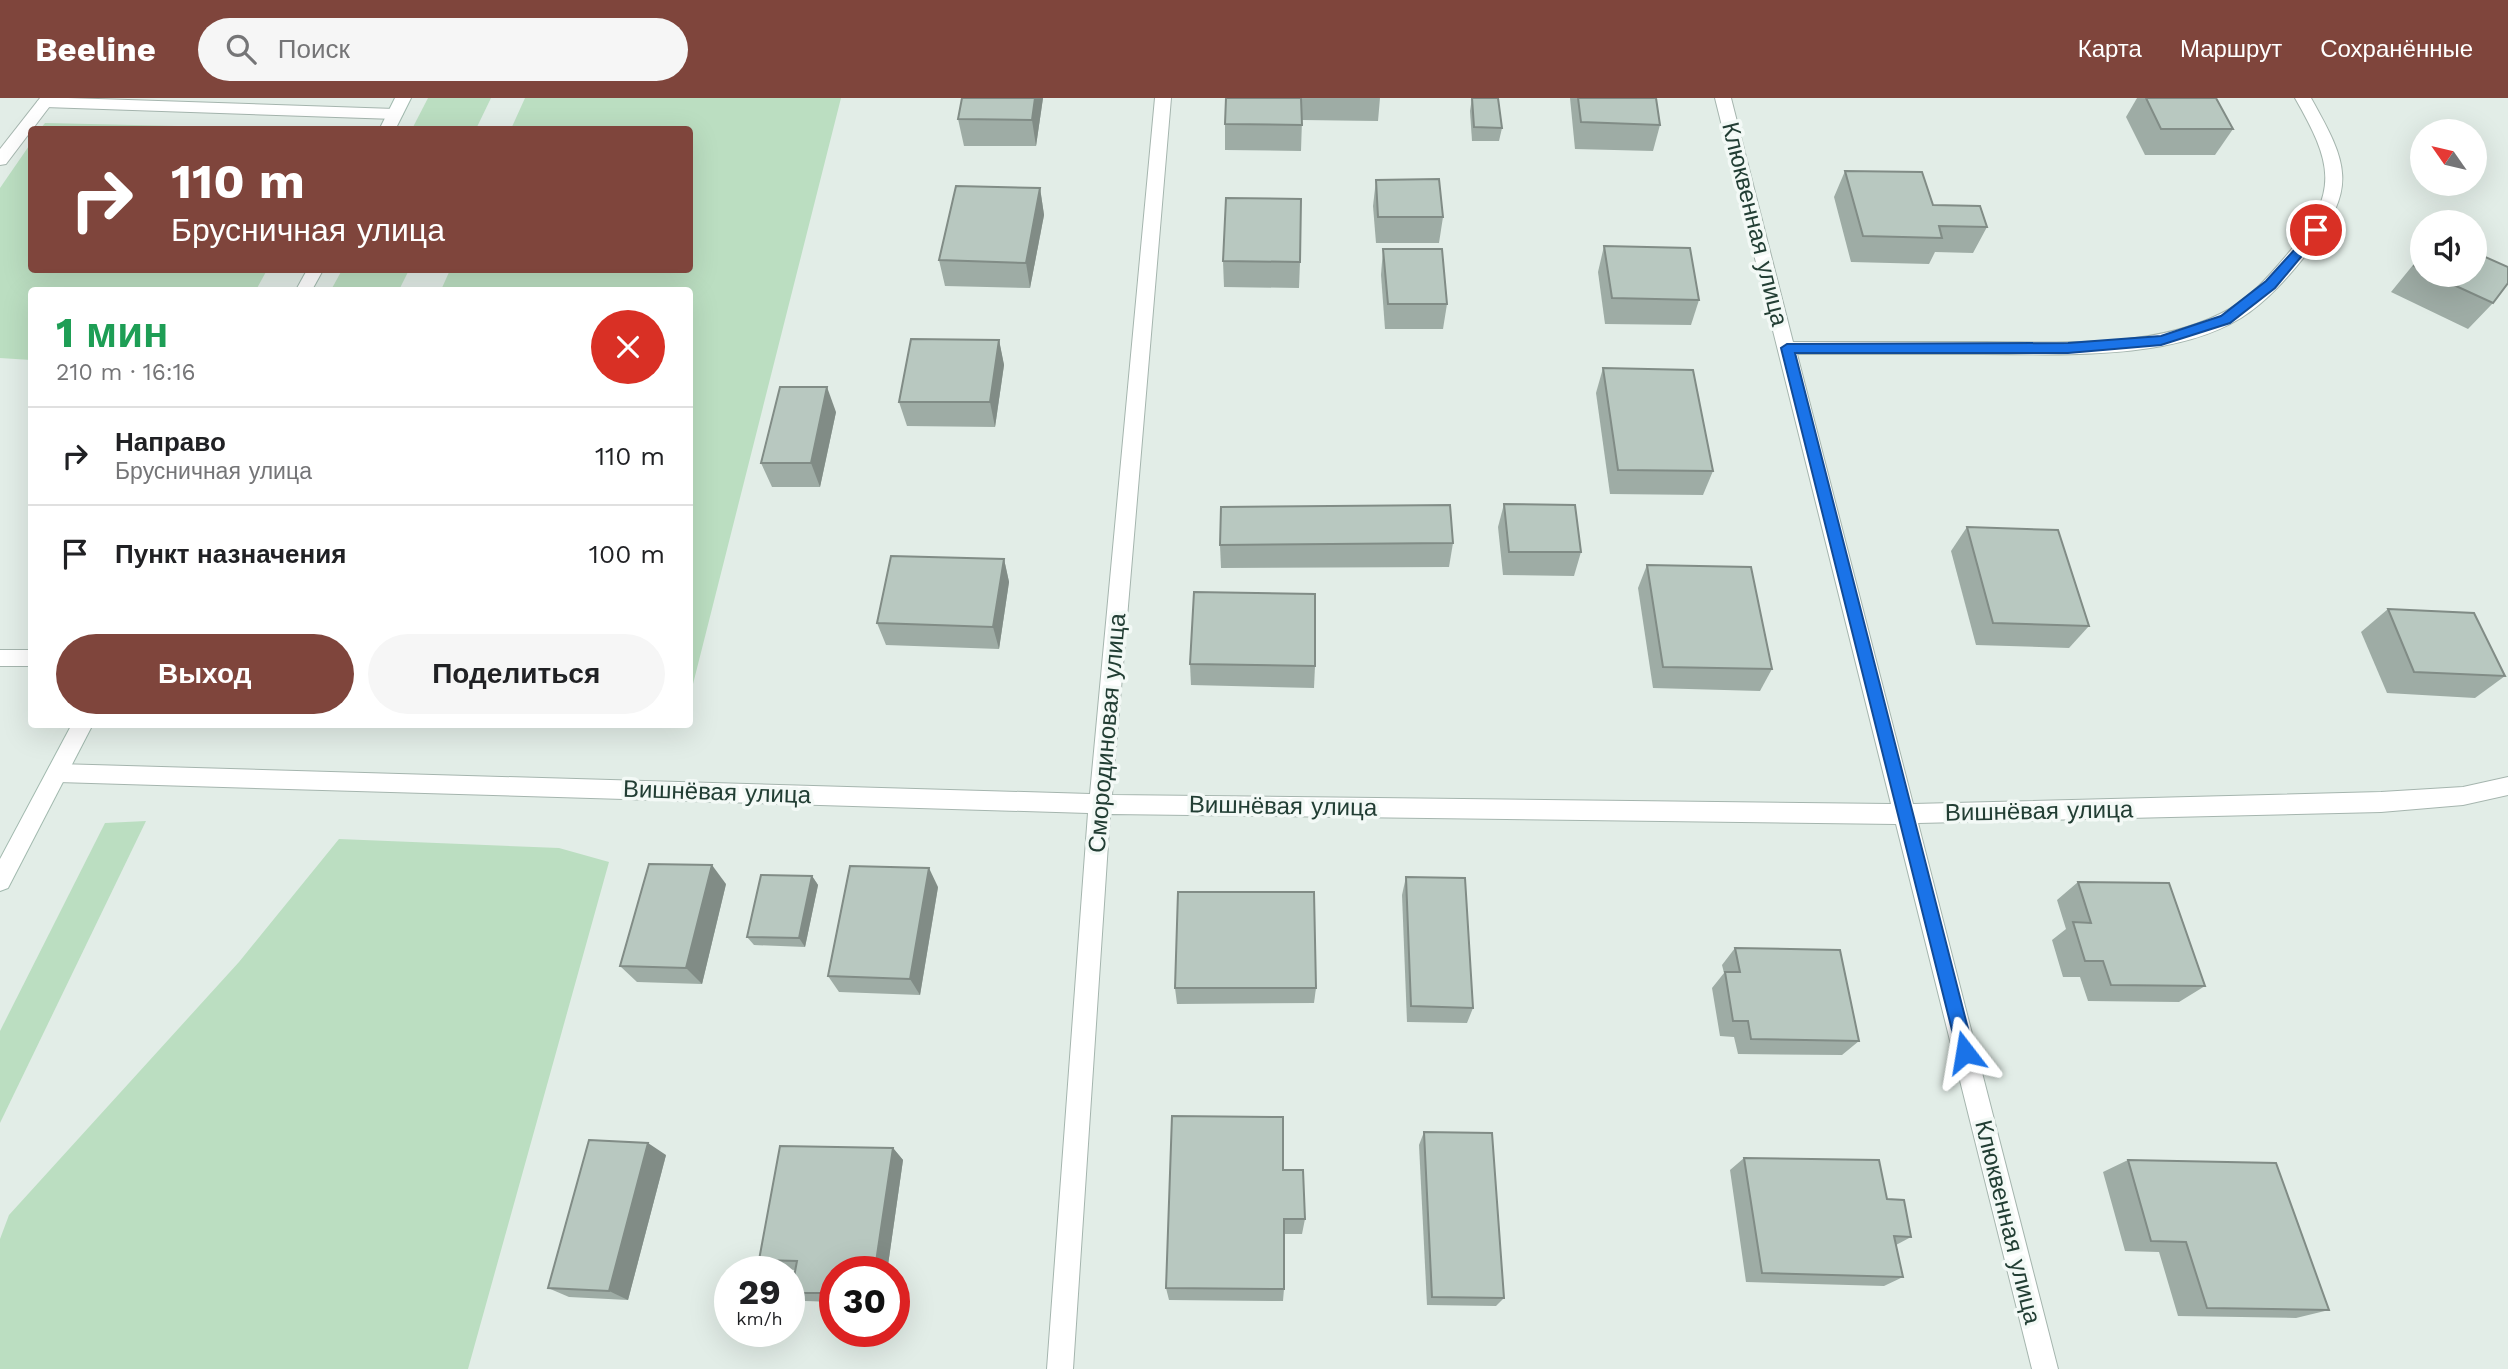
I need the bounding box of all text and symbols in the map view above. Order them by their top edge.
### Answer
search box [198,18,688,81]
text: Beeline [35,30,156,69]
icon: search [222,30,260,68]
text: Поиск [278,34,350,64]
text: Карта [2078,35,2142,63]
text: Маршрут [2180,35,2282,63]
text: Сохранённые [2320,35,2473,63]
street label: Клюквенная улица [1716,119,1794,330]
north arrow [2410,119,2487,196]
map controls [2410,119,2487,287]
text: 110 m [171,152,305,210]
icon: right [56,154,147,245]
pin [2286,200,2346,260]
button: sound [2410,210,2487,287]
text: Брусничная улица [171,211,445,249]
icon: arrive [2297,211,2335,249]
text: 1 мин [56,308,168,357]
button: close [591,310,665,384]
text: 210 m · 16:16 [56,359,196,386]
text: Направо [115,427,226,457]
icon: right [56,437,94,475]
text: 110 m [595,441,665,471]
text: Брусничная улица [115,458,312,485]
icon: arrive [56,535,94,573]
text: Пункт назначения [115,539,346,569]
text: 100 m [589,539,665,569]
street label: Смородиновая улица [1083,611,1131,854]
button: Выход [56,634,354,714]
button: Поделиться [368,634,665,714]
street label: Вишнёвая улица [622,775,812,809]
street label: Вишнёвая улица [1189,790,1378,822]
street label: Вишнёвая улица [1945,795,2134,827]
position arrow [1928,1015,2002,1089]
street label: Клюквенная улица [1969,1117,2047,1328]
speed limit sign: 30 [819,1256,910,1347]
text: 29 [738,1271,781,1313]
text: km/h [736,1308,783,1329]

